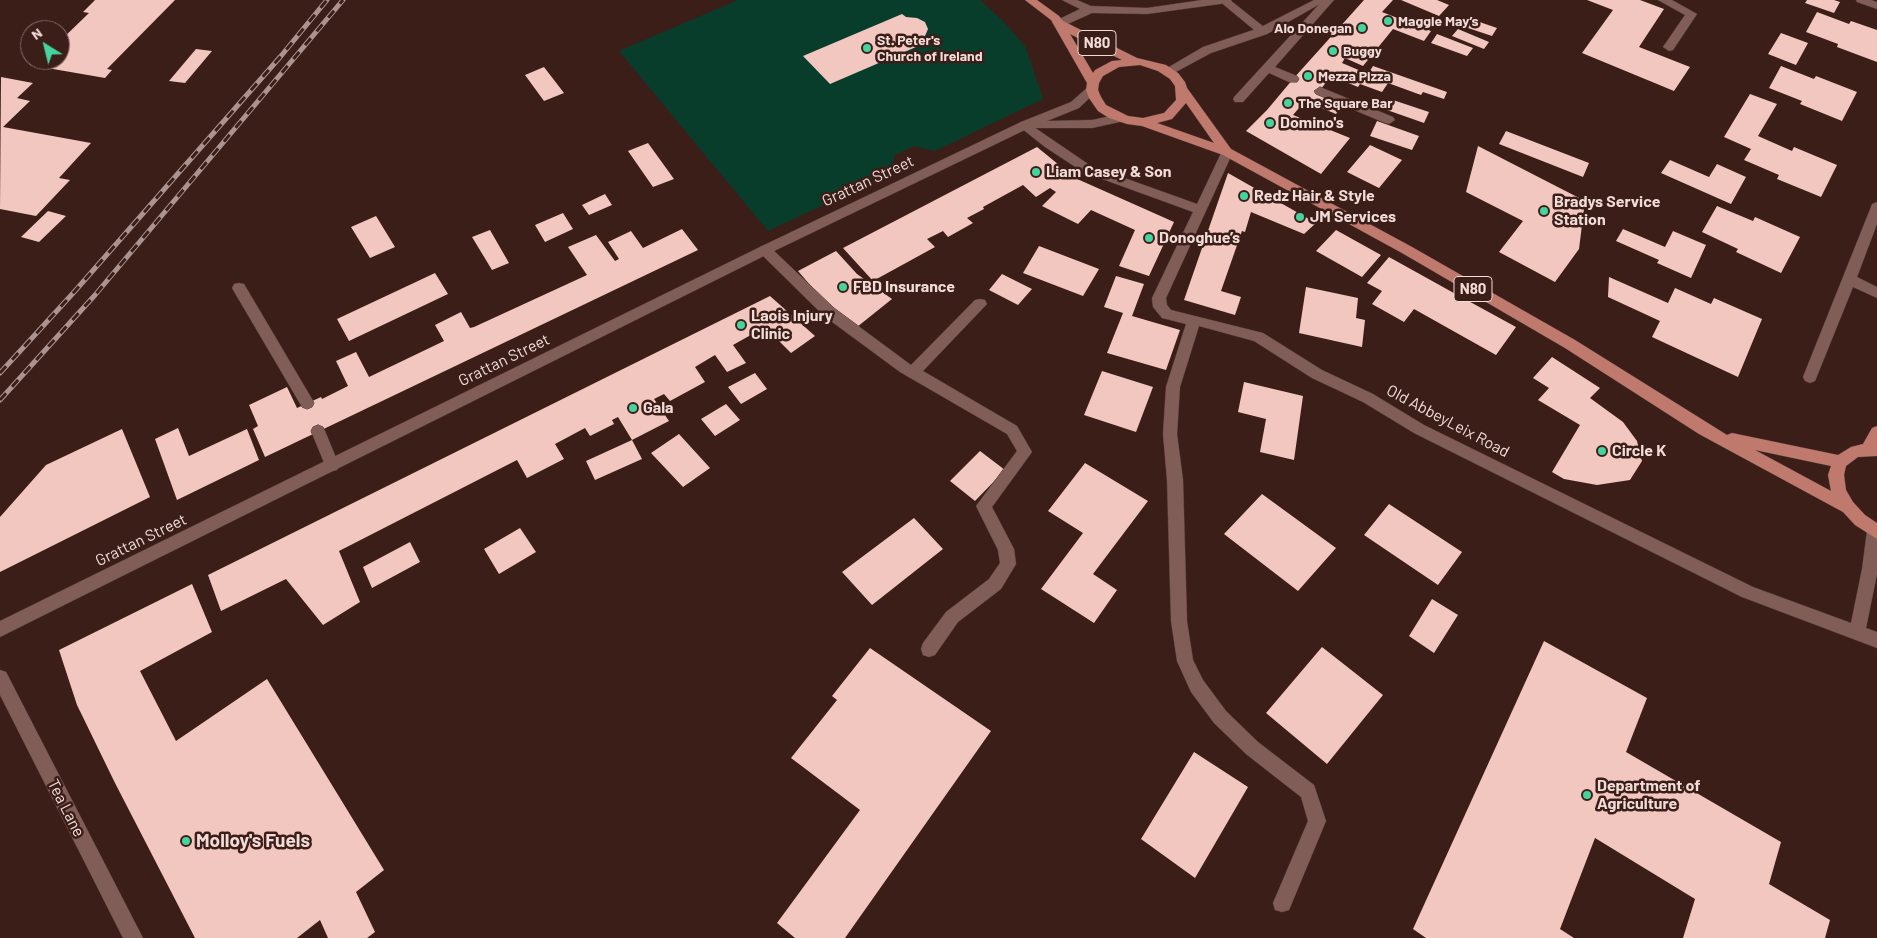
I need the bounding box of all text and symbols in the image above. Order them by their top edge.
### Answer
place label: Maggie May’s [1398,13,1478,29]
marker: Maggie May’s [1382,15,1394,27]
north arrow [20,20,70,70]
place label: Alo Donegan [1274,20,1352,36]
marker: Alo Donegan [1356,22,1368,34]
text: N [28,24,45,43]
road number: N80 [1078,30,1116,56]
place label: St. Peter's Church of Ireland [877,32,983,64]
marker: St. Peter's Church of Ireland [861,42,873,54]
place label: Buggy [1343,43,1382,59]
marker: Buggy [1327,45,1339,57]
place label: Mezza Pizza [1318,68,1391,84]
marker: Mezza Pizza [1302,70,1314,82]
place label: The Square Bar [1298,95,1393,111]
marker: The Square Bar [1282,97,1294,109]
place label: Domino's [1280,113,1344,133]
marker: Domino's [1264,117,1276,129]
street label: Grattan Street [819,151,917,211]
place label: Liam Casey & Son [1046,162,1172,182]
marker: Liam Casey & Son [1030,166,1042,178]
place label: Redz Hair & Style [1254,186,1375,206]
marker: Redz Hair & Style [1238,190,1250,202]
place label: Bradys Service Station [1554,192,1660,230]
marker: Bradys Service Station [1538,205,1550,217]
place label: JM Services [1310,207,1396,227]
marker: JM Services [1294,211,1306,223]
place label: Donoghue’s [1159,228,1240,248]
marker: Donoghue’s [1143,232,1155,244]
road number: N80 [1454,276,1492,302]
place label: FBD Insurance [853,277,955,297]
marker: FBD Insurance [837,281,849,293]
place label: Laois Injury Clinic [751,306,833,344]
marker: Laois Injury Clinic [735,319,747,331]
street label: Grattan Street [455,330,553,390]
street label: Old AbbeyLeix Road [1383,381,1513,461]
place label: Gala [643,398,674,418]
marker: Gala [627,402,639,414]
place label: Circle K [1612,441,1666,461]
marker: Circle K [1596,445,1608,457]
street label: Grattan Street [92,510,190,570]
street label: Tea Lane [43,776,89,840]
place label: Department of Agriculture [1597,776,1700,814]
marker: Department of Agriculture [1581,789,1593,801]
place label: Molloy's Fuels [196,830,310,852]
marker: Molloy's Fuels [180,835,192,847]

